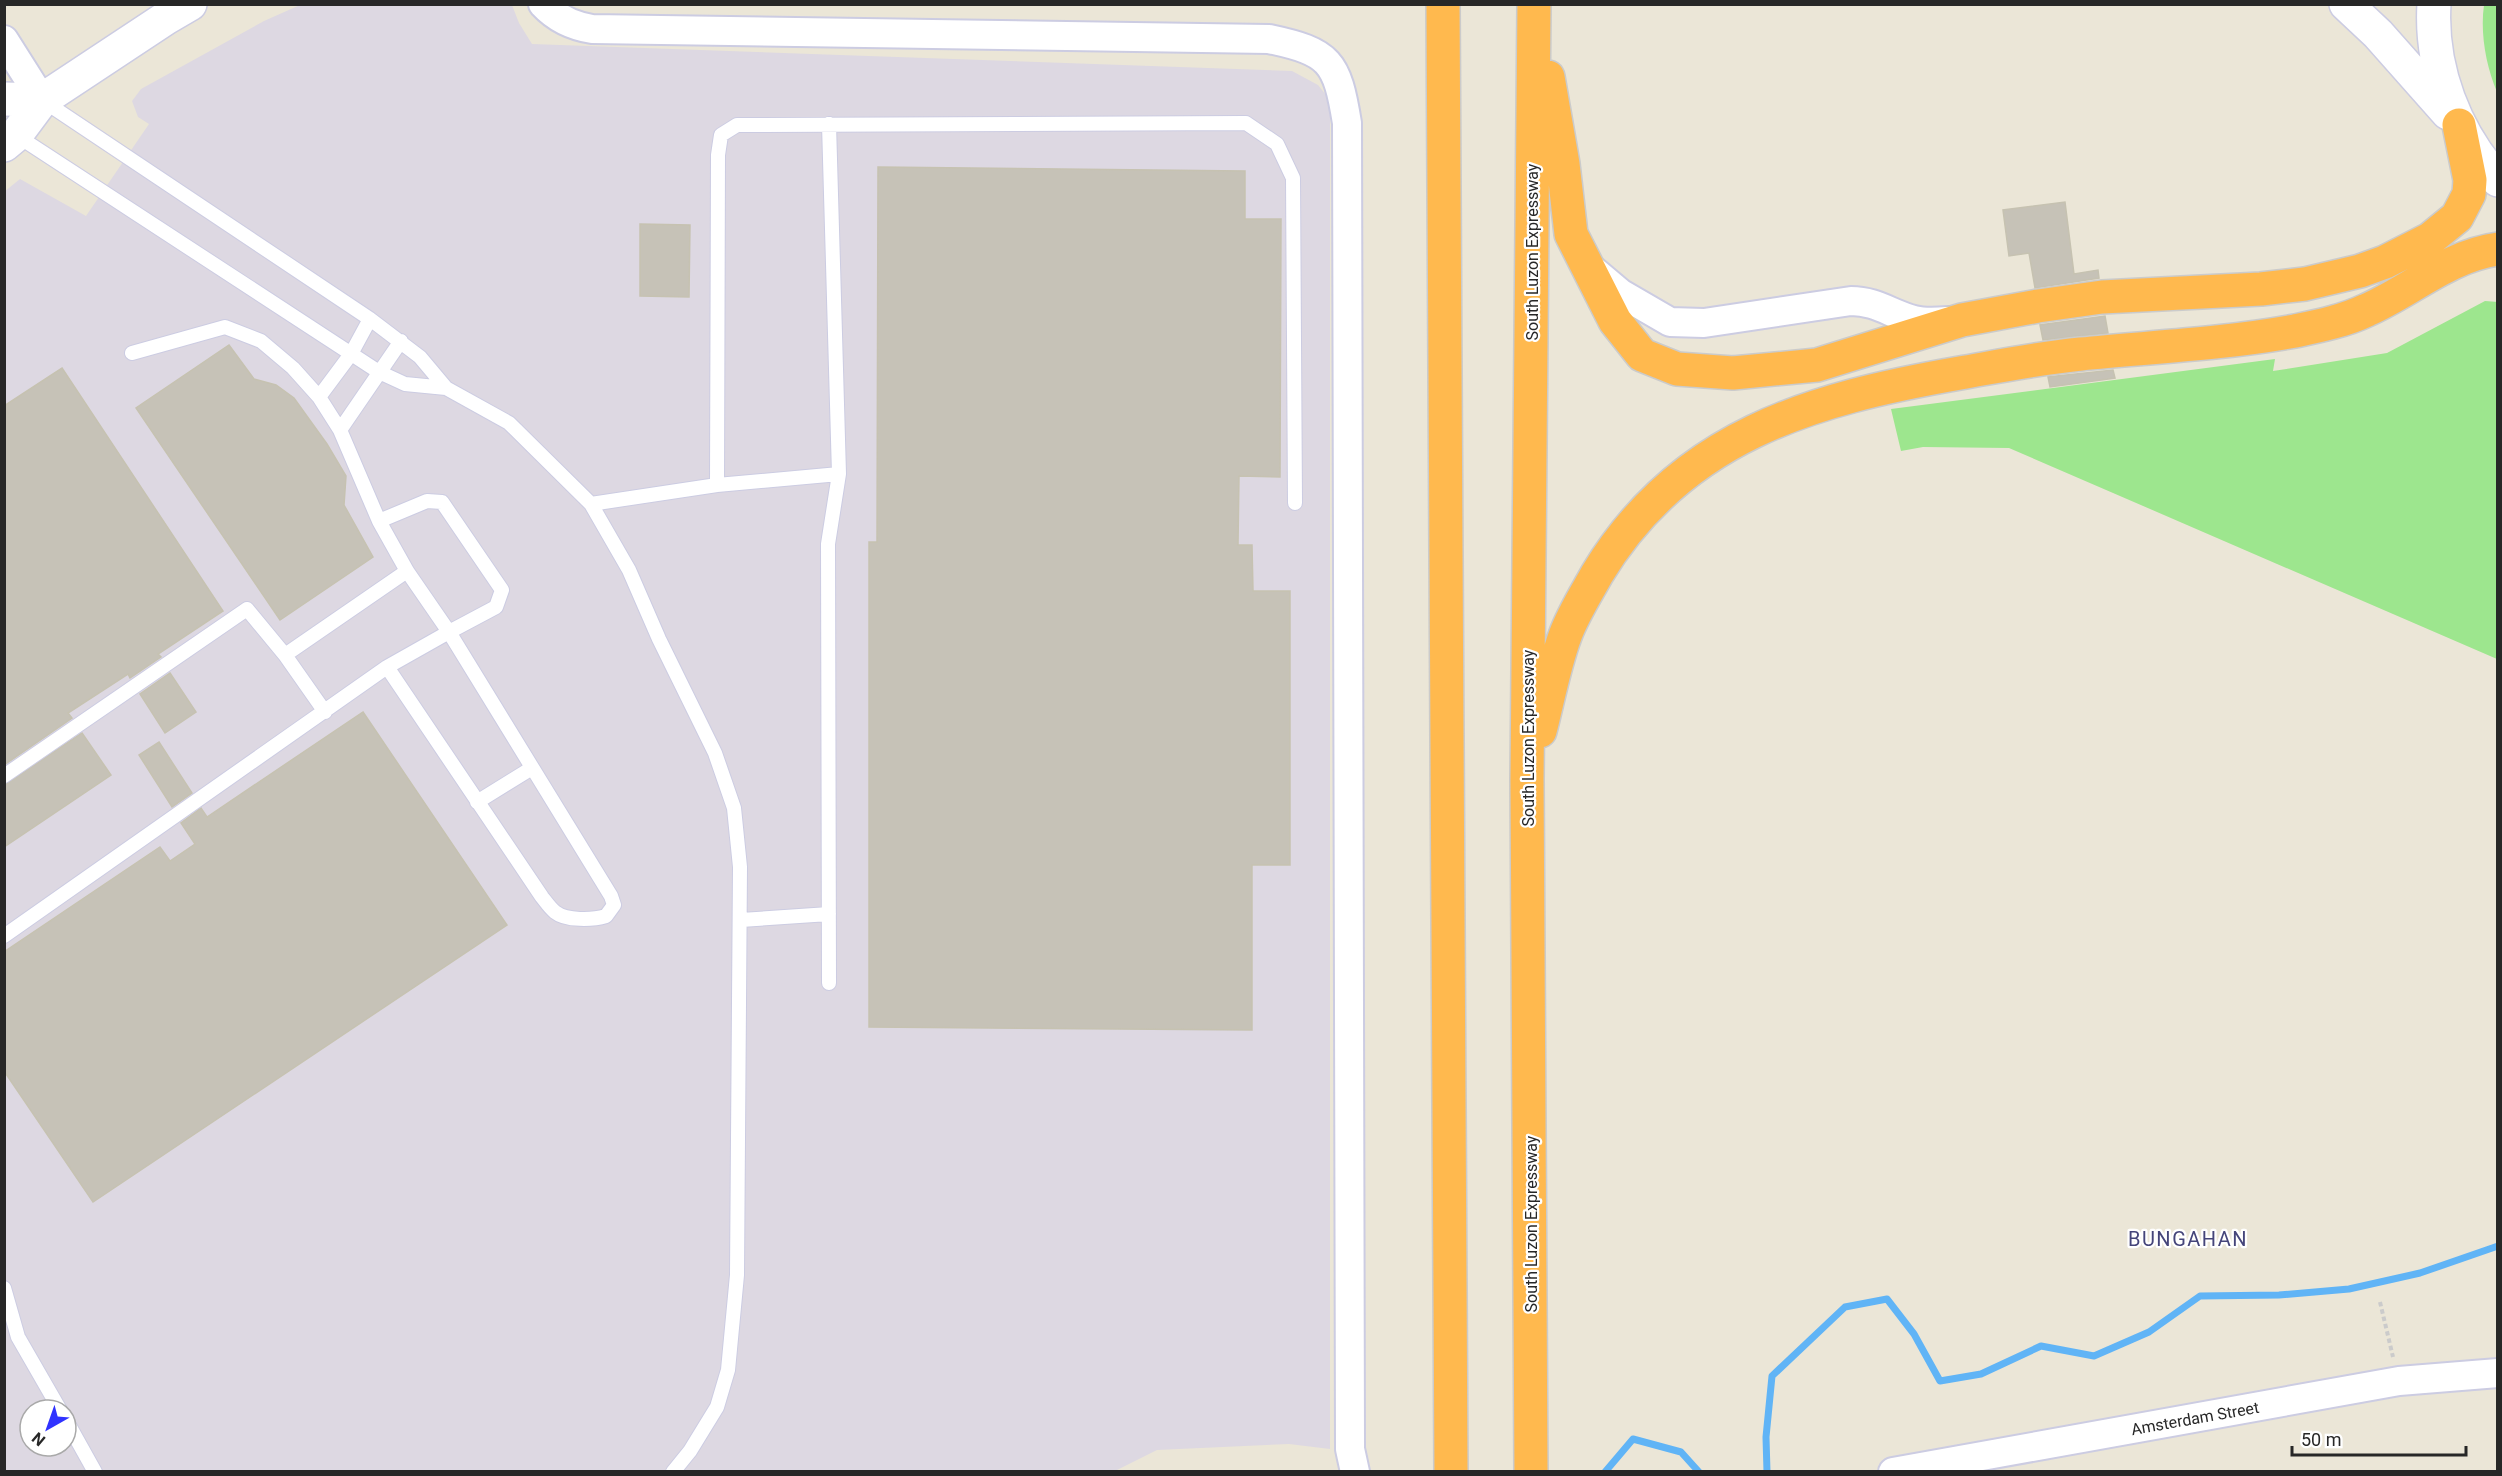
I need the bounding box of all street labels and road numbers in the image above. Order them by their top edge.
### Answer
street label: South Luzon Expressway [1523,163,1542,340]
street label: South Luzon Expressway [1519,649,1538,826]
street label: South Luzon Expressway [1522,1135,1541,1312]
street label: Amsterdam Street [2130,1398,2261,1439]

